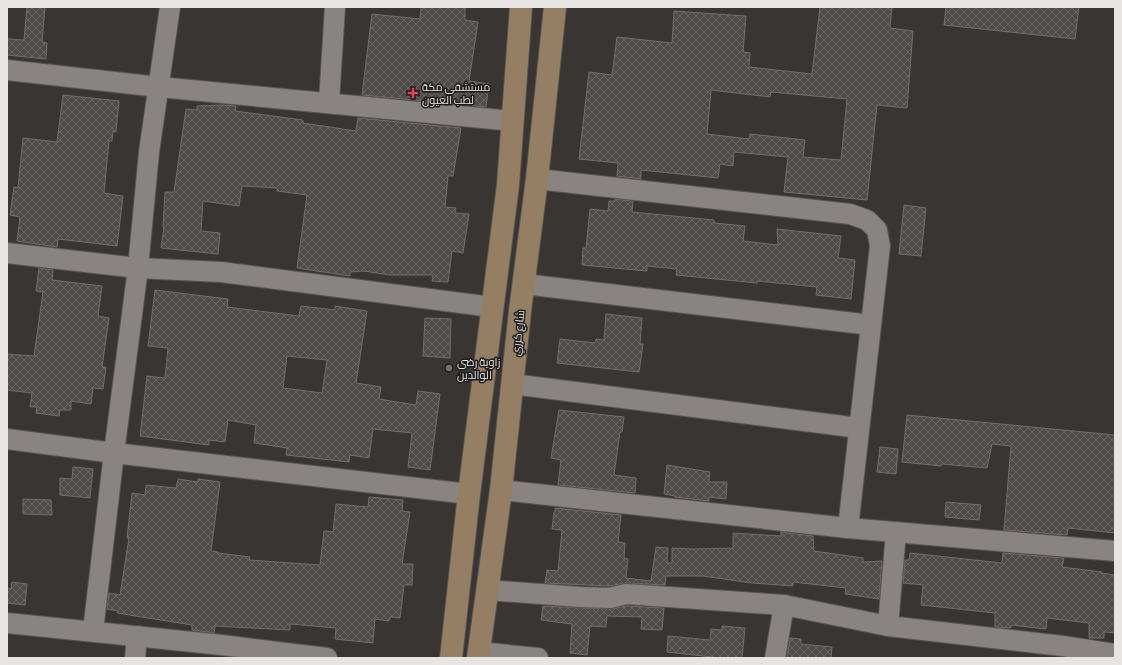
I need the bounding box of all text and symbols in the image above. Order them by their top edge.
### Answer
place label: مستشفى مكة لطب العيون [422,81,490,107]
marker: مستشفى مكة لطب العيون [407,87,419,99]
street label: شارع كرري [510,310,529,357]
place label: زاوية رضى الوالدين [457,356,500,382]
marker: زاوية رضى الوالدين [444,363,454,373]

